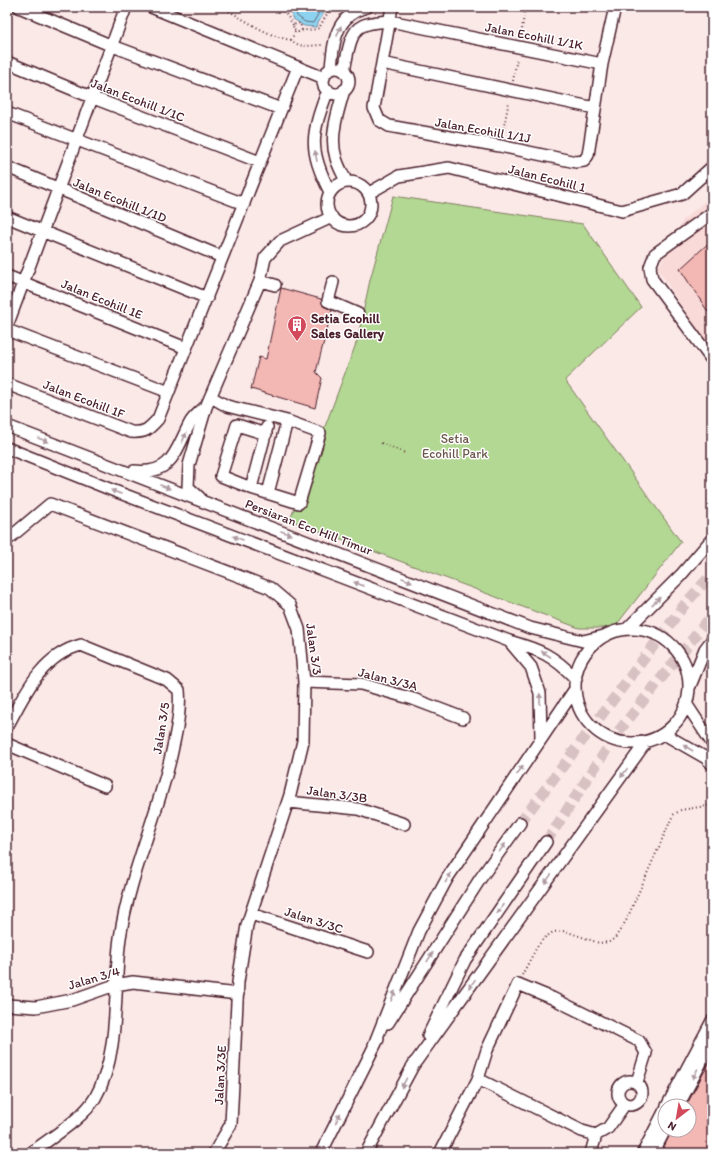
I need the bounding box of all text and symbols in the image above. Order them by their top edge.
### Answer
street label: Jalan Ecohill 1/1K [484,19,585,53]
one-way arrow [336,24,342,36]
street label: Jalan Ecohill 1/1C [89,75,187,125]
street label: Jalan Ecohill 1/1J [434,114,533,146]
one-way arrow [313,150,319,162]
street label: Jalan Ecohill 1 [507,161,587,195]
street label: Jalan Ecohill 1/1D [71,174,169,226]
street label: Jalan Ecohill 1E [59,276,145,322]
place label: Setia Ecohill Sales Gallery [311,311,385,342]
building icon: Setia Ecohill Sales Gallery [286,314,308,342]
street label: Jalan Ecohill 1F [41,377,127,422]
one-way arrow [181,431,187,443]
park label: Setia Ecohill Park [422,431,488,461]
one-way arrow [38,437,50,443]
one-way arrow [159,484,171,490]
one-way arrow [109,488,121,494]
street label: Persiaran Eco Hill Timur [243,496,375,558]
one-way arrow [280,531,292,537]
one-way arrow [231,534,243,540]
one-way arrow [402,578,414,584]
one-way arrow [352,581,364,587]
one-way arrow [651,596,661,606]
street label: Jalan 3/3 [303,622,325,676]
one-way arrow [541,650,551,658]
street label: Jalan 3/3A [357,664,420,694]
one-way arrow [537,692,543,705]
street label: Jalan 3/5 [150,701,173,755]
one-way arrow [682,745,694,752]
one-way arrow [516,765,524,775]
one-way arrow [620,768,628,779]
street label: Jalan 3/3B [306,782,368,806]
one-way arrow [498,843,506,854]
one-way arrow [444,872,451,884]
one-way arrow [543,873,552,884]
street label: Jalan 3/3C [283,903,345,937]
one-way arrow [496,903,504,914]
one-way arrow [426,952,434,962]
street label: Jalan 3/4 [66,963,122,993]
one-way arrow [467,979,476,990]
one-way arrow [391,989,397,1001]
street label: Jalan 3/3E [211,1045,229,1105]
one-way arrow [692,1068,698,1080]
one-way arrow [400,1077,407,1089]
north arrow [657,1098,697,1138]
one-way arrow [335,1112,341,1124]
text: N [666,1119,679,1134]

